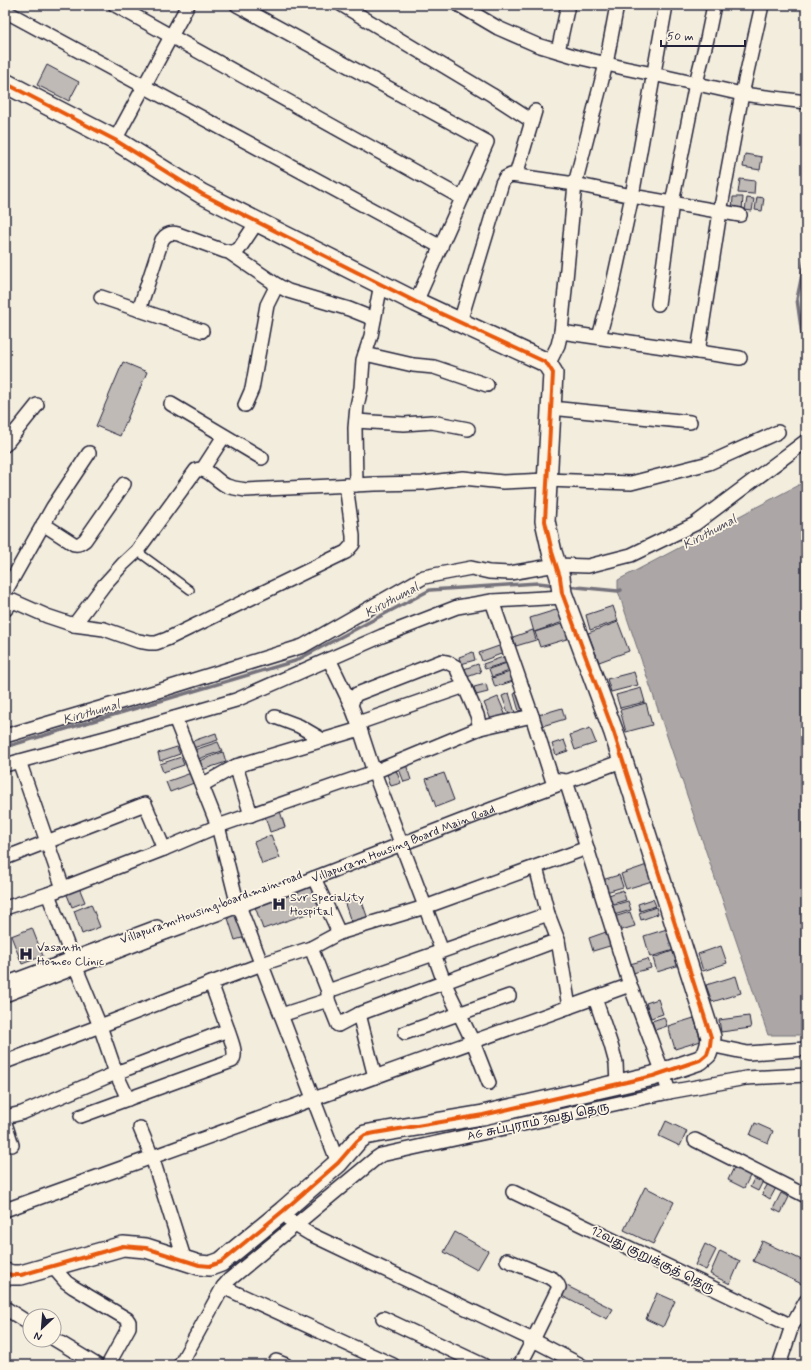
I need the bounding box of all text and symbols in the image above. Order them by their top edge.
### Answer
scale bar [661,22,745,48]
text: 50 m [667,29,694,45]
water label: Kiruthumal [680,510,741,554]
water label: Kiruthumal [362,578,423,622]
water label: Kiruthumal [61,696,124,729]
street label: Villapuram Housing Board Main Road [309,802,498,887]
street label: Villapuram Housing board main road [118,867,305,948]
place label: Svr Speciality Hospital [290,890,364,920]
hospital icon: Svr Speciality Hospital [271,896,287,912]
place label: Vasanth Homeo Clinic [37,940,105,970]
hospital icon: Vasanth Homeo Clinic [18,946,34,962]
street label: AG சுப்புராம் 3வது தெரு [466,1099,611,1145]
street label: 12வது குறுக்குத் தெரு [588,1223,718,1297]
north arrow [22,1308,62,1348]
text: N [32,1328,44,1344]

